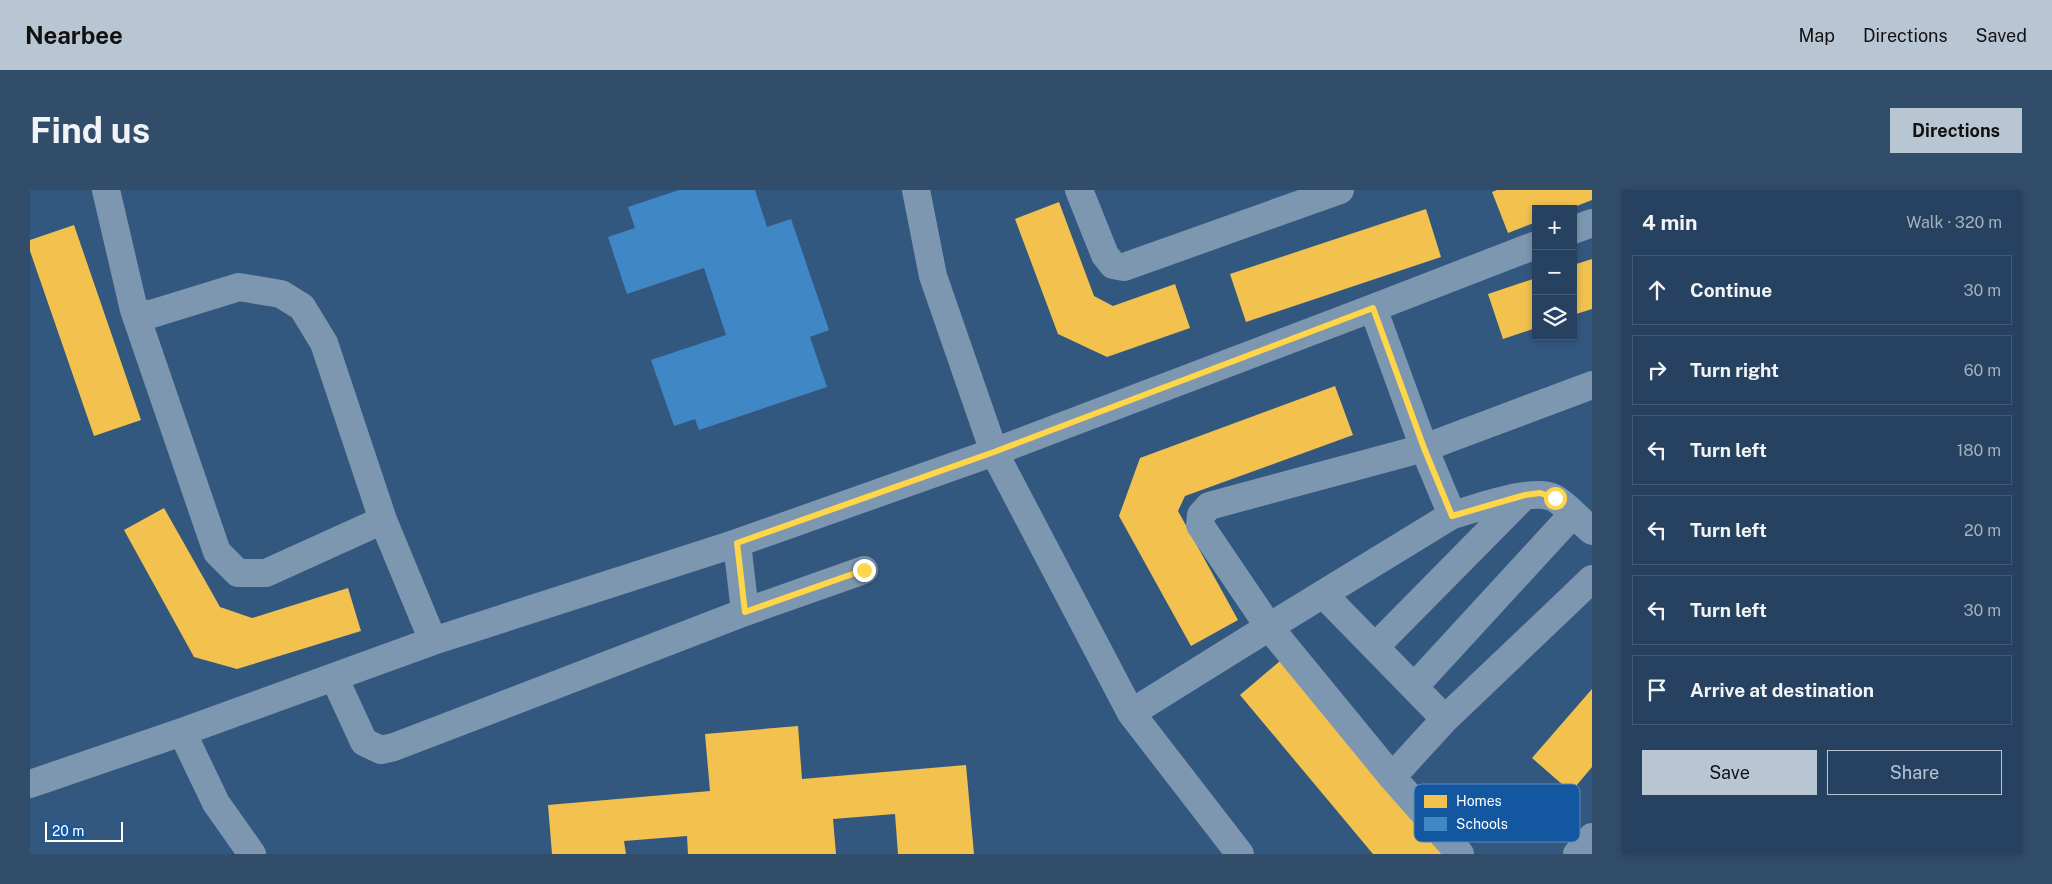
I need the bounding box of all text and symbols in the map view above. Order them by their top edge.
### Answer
text: Nearbee [25,21,123,49]
text: Map [1798,25,1835,46]
text: Directions [1863,25,1948,46]
text: Saved [1976,25,2027,46]
button: Directions [1890,108,2022,153]
text: Find us [30,110,150,151]
map controls [1532,205,1577,340]
button: + [1532,205,1577,250]
text: 4 min [1642,210,1697,235]
text: Walk · 320 m [1906,213,2002,232]
button: − [1532,250,1577,295]
icon: ahead [1643,276,1671,304]
text: Continue [1690,279,1772,301]
text: 30 m [1964,281,2001,300]
button: layers [1532,295,1577,340]
icon: right [1643,356,1671,384]
text: Turn right [1690,359,1779,381]
text: 60 m [1964,361,2001,380]
icon: left [1643,436,1671,464]
text: Turn left [1690,439,1767,461]
text: 180 m [1957,441,2001,460]
route start [1544,487,1567,510]
icon: left [1643,516,1671,544]
text: Turn left [1690,519,1767,541]
text: 20 m [1964,521,2001,540]
route end [853,559,876,582]
icon: left [1643,596,1671,624]
text: Turn left [1690,599,1767,621]
text: 30 m [1964,601,2001,620]
icon: arrive [1643,676,1671,704]
text: Arrive at destination [1690,679,1874,701]
button: Save [1642,750,1817,795]
button: Share [1827,750,2002,795]
legend [1414,784,1580,842]
text: Homes [1456,793,1502,809]
text: Schools [1456,816,1508,832]
scale bar [45,819,122,842]
text: 20 m [52,823,84,839]

